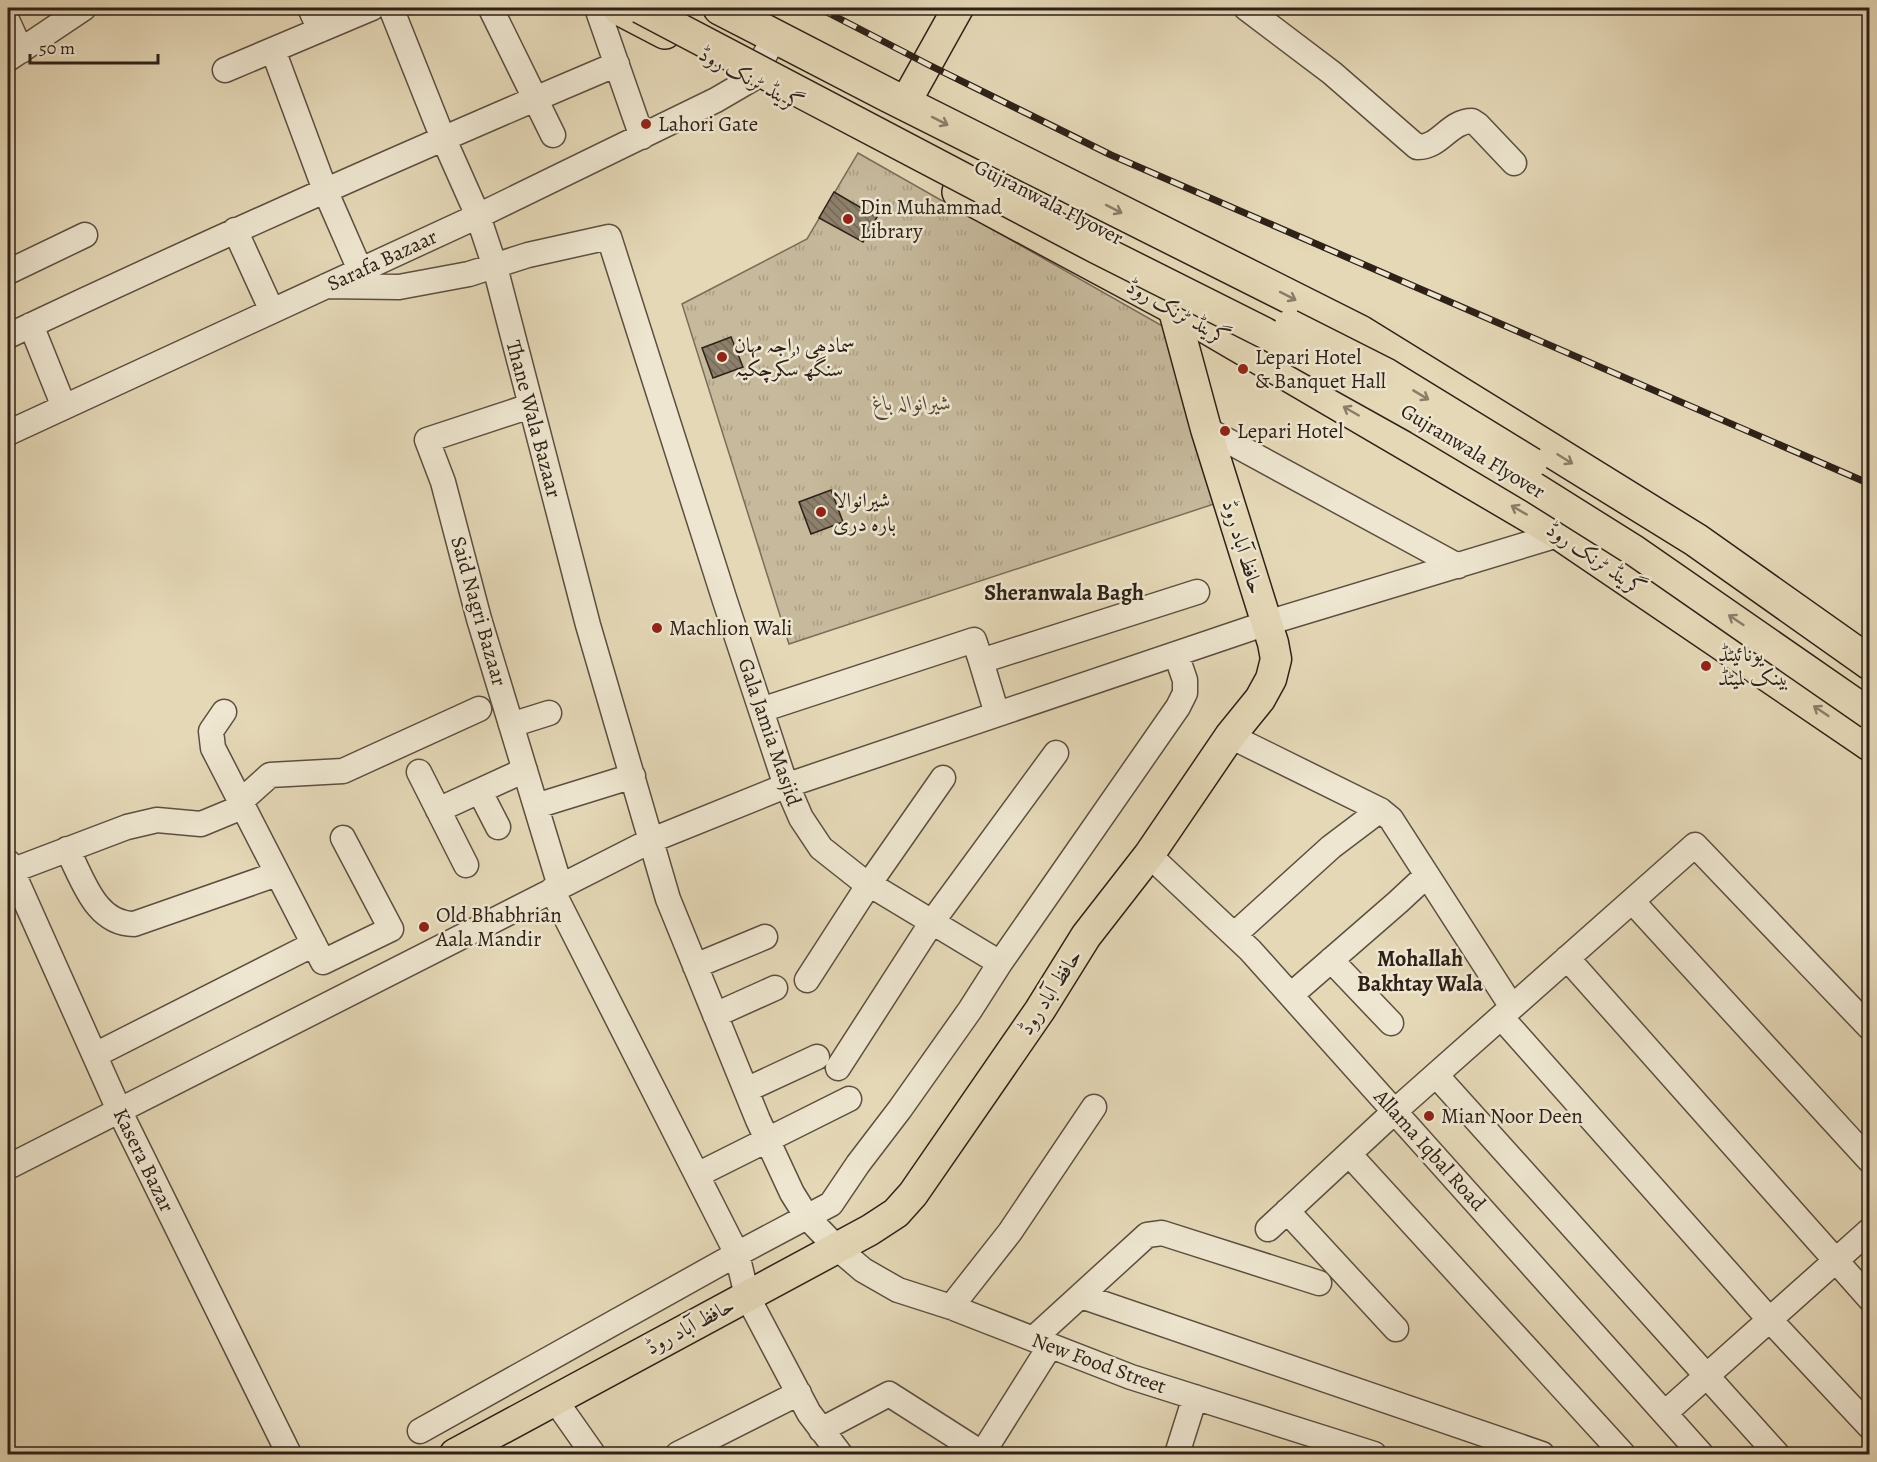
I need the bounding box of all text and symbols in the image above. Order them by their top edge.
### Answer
scale bar [30,27,158,65]
text: 50 m [39,36,75,60]
street label: گرینڈ ٹرنک روڈ [694,40,808,118]
place label: Lahori Gate [658,110,758,138]
one-way arrow [930,115,948,127]
marker: Lahori Gate [639,117,653,131]
street label: Gujranwala Flyover [970,152,1128,252]
place label: Din Muhammad Library [860,193,1003,245]
one-way arrow [1105,203,1123,215]
marker: Din Muhammad Library [841,212,855,226]
street label: Sarafa Bazaar [322,222,442,298]
street label: گرینڈ ٹرنک روڈ [1121,272,1235,352]
one-way arrow [1279,291,1297,302]
place label: سمادھی راجہ مہان سنگھ سُکرچکیہ [734,331,855,383]
street label: Thane Wala Bazaar [500,337,568,501]
place label: Lepari Hotel & Banquet Hall [1255,343,1386,395]
marker: سمادھی راجہ مہان سنگھ سُکرچکیہ [715,350,729,364]
marker: Lepari Hotel & Banquet Hall [1236,362,1250,376]
park label: شیرانوالہ باغ [873,389,951,421]
one-way arrow [1412,389,1429,401]
street label: Gujranwala Flyover [1396,397,1550,505]
one-way arrow [1343,405,1360,417]
place label: Lepari Hotel [1237,417,1343,445]
marker: Lepari Hotel [1218,424,1232,438]
one-way arrow [1556,453,1573,465]
place label: شیرانوالا بارہ دری [833,486,896,538]
street label: حافظ آباد روڈ [1215,497,1271,597]
one-way arrow [1511,503,1528,515]
marker: شیرانوالا بارہ دری [814,505,828,519]
street label: گرینڈ ٹرنک روڈ [1541,515,1651,603]
street label: Said Nagri Bazaar [444,533,514,689]
district label: Sheranwala Bagh [984,578,1144,608]
place label: Machlion Wali [669,614,792,642]
one-way arrow [1728,614,1744,626]
marker: Machlion Wali [650,621,664,635]
place label: یونائیٹڈ بینک لمیٹڈ [1718,640,1789,692]
street label: Gala Jamia Masjid [732,655,809,810]
marker: یونائیٹڈ بینک لمیٹڈ [1699,659,1713,673]
one-way arrow [1813,705,1830,717]
place label: Old Bhabhrian Aala Mandir [435,901,562,953]
marker: Old Bhabhrian Aala Mandir [417,920,431,934]
street label: حافظ آباد روڈ [1012,944,1088,1040]
district label: Mohallah Bakhtay Wala [1357,944,1483,999]
street label: Allama Iqbal Road [1367,1082,1493,1217]
place label: Mian Noor Deen [1441,1102,1583,1130]
street label: Kasera Bazar [107,1103,181,1217]
marker: Mian Noor Deen [1422,1109,1436,1123]
street label: حافظ آباد روڈ [641,1291,739,1361]
street label: New Food Street [1028,1326,1170,1400]

